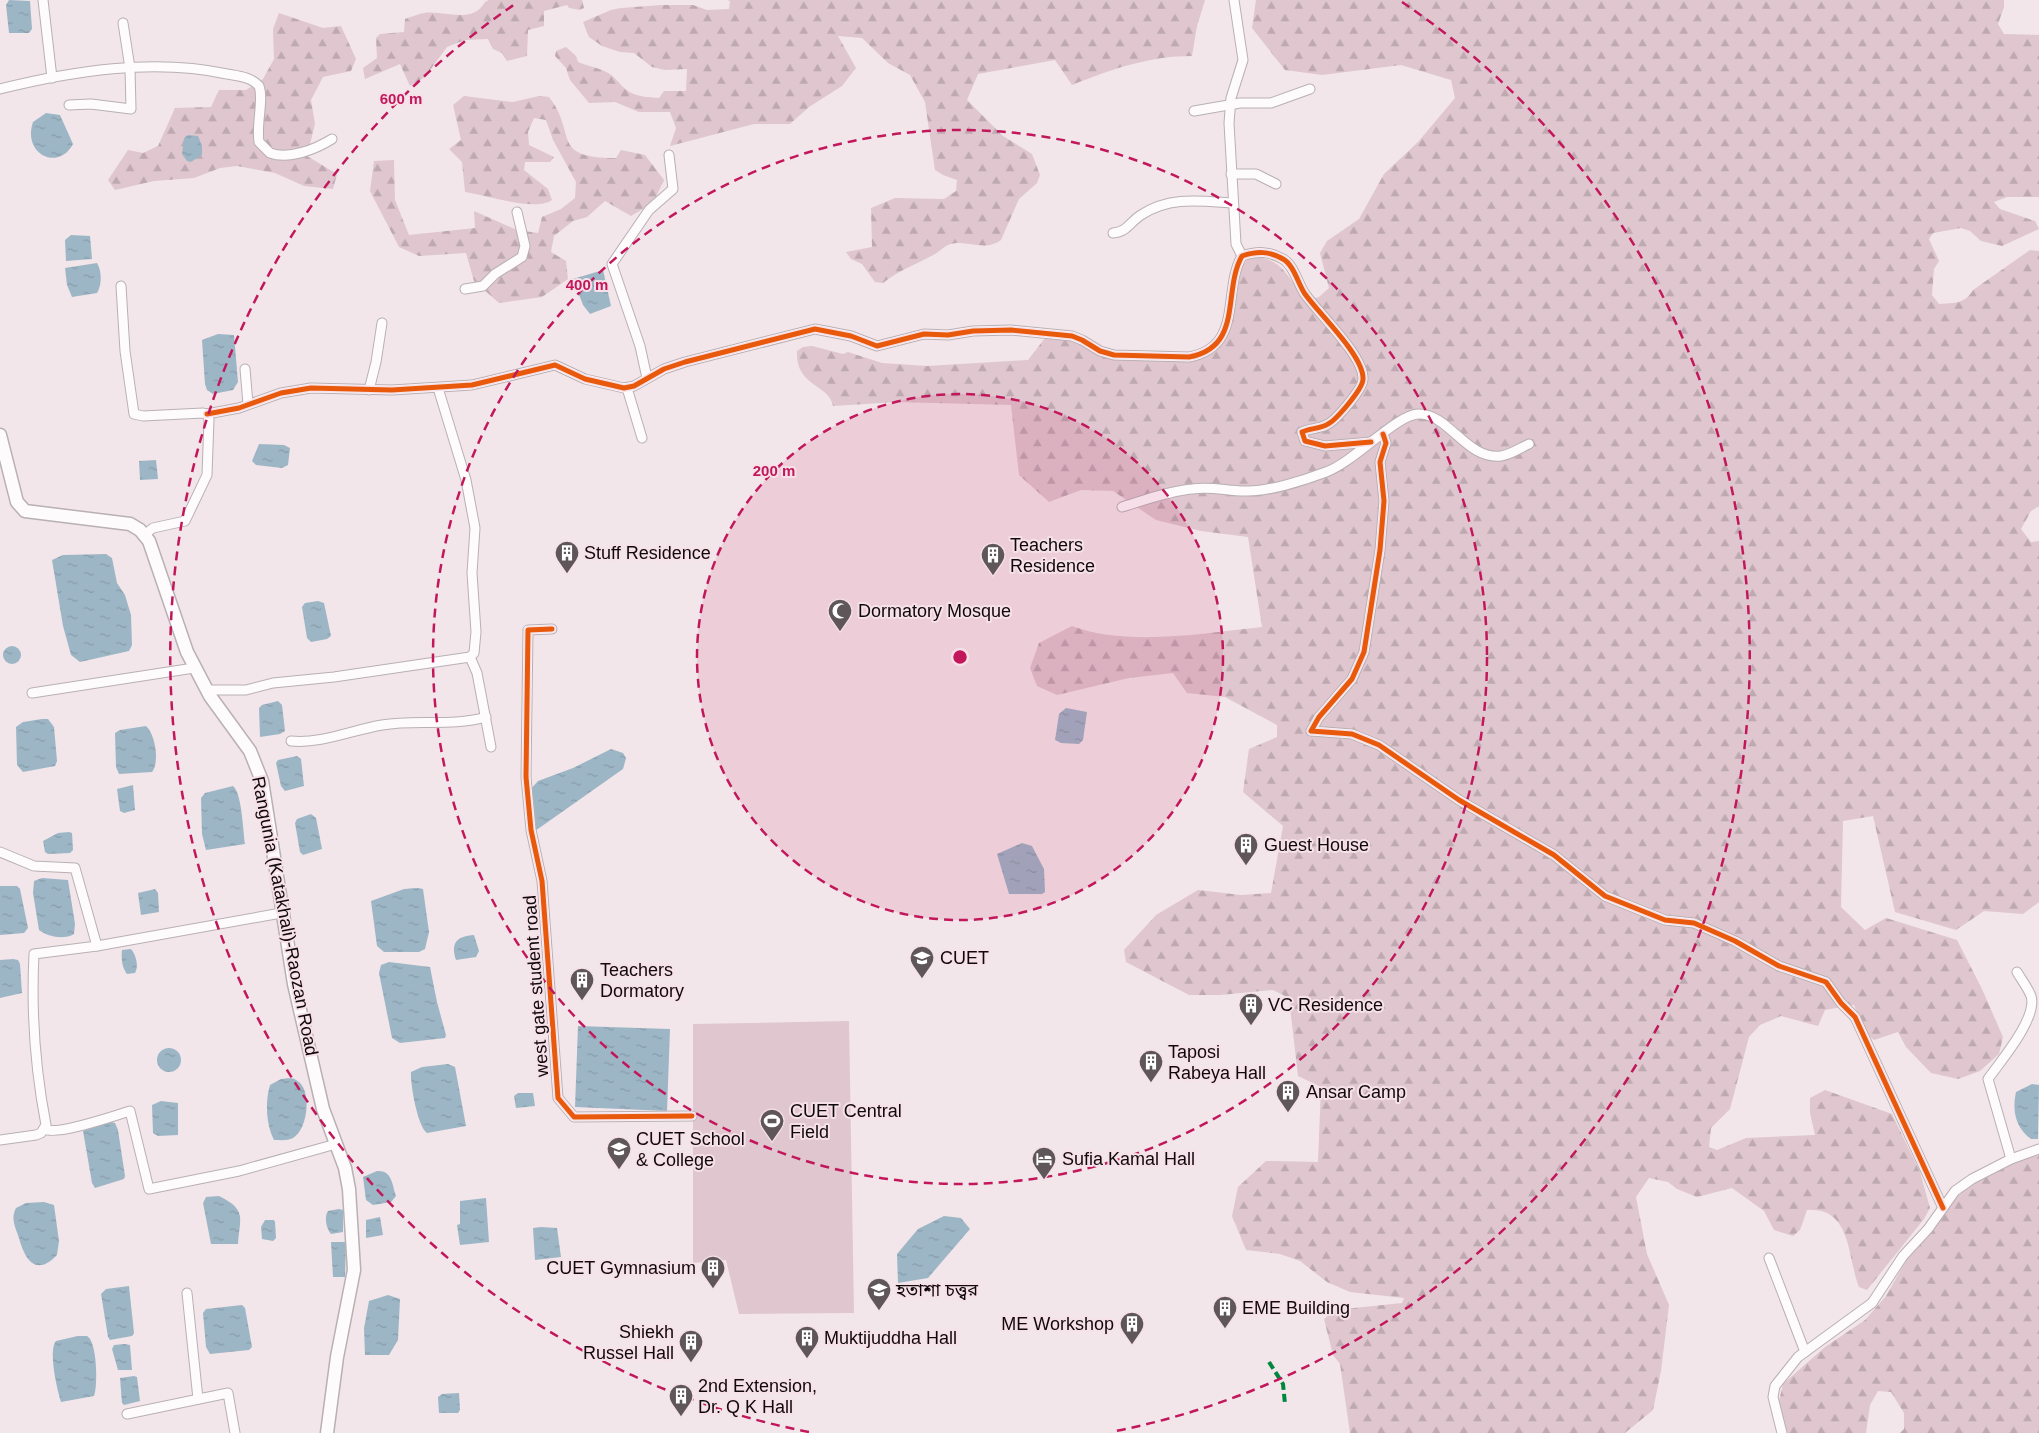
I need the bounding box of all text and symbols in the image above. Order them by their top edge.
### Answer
text: 600 m [380,90,422,107]
text: 400 m [566,276,608,293]
text: 200 m [753,462,795,479]
place label: Teachers Residence [1010,535,1095,576]
building icon: Stuff Residence [554,540,580,574]
building icon: Teachers Residence [980,542,1006,576]
place label: Stuff Residence [584,543,711,563]
mosque icon: Dormatory Mosque [827,598,853,632]
place label: Dormatory Mosque [858,601,1011,621]
centre of rings [951,648,969,666]
street label: Rangunia (Katakhali)-Raozan Road [248,775,322,1057]
building icon: Guest House [1233,832,1259,866]
place label: Guest House [1264,835,1369,855]
street label: west gate student road [520,894,552,1079]
school or university icon: CUET [909,945,935,979]
place label: CUET [940,948,989,968]
place label: Teachers Dormatory [600,960,684,1001]
building icon: Teachers Dormatory [569,967,595,1001]
building icon: VC Residence [1238,992,1264,1026]
place label: VC Residence [1268,995,1383,1015]
place label: Taposi Rabeya Hall [1168,1042,1266,1083]
building icon: Taposi Rabeya Hall [1138,1049,1164,1083]
building icon: Ansar Camp [1275,1079,1301,1113]
place label: Ansar Camp [1306,1082,1406,1102]
place label: CUET Central Field [790,1101,902,1142]
sports icon: CUET Central Field [759,1108,785,1142]
place label: CUET School & College [636,1129,745,1170]
school or university icon: CUET School & College [606,1136,632,1170]
hotel icon: Sufia Kamal Hall [1031,1146,1057,1180]
place label: Sufia Kamal Hall [1062,1149,1195,1169]
building icon: CUET Gymnasium [700,1255,726,1289]
place label: CUET Gymnasium [546,1258,696,1278]
school or university icon: হতাশা চত্ত্বর [866,1277,892,1311]
place label: হতাশা চত্ত্বর [895,1280,978,1300]
building icon: EME Building [1212,1295,1238,1329]
place label: EME Building [1242,1298,1350,1318]
building icon: ME Workshop [1119,1311,1145,1345]
place label: ME Workshop [1001,1314,1114,1334]
place label: Shiekh Russel Hall [583,1322,674,1363]
building icon: Muktijuddha Hall [794,1325,820,1359]
place label: Muktijuddha Hall [824,1328,957,1348]
building icon: Shiekh Russel Hall [678,1329,704,1363]
place label: 2nd Extension, Dr. Q K Hall [698,1376,817,1417]
building icon: 2nd Extension, Dr. Q K Hall [668,1383,694,1417]

